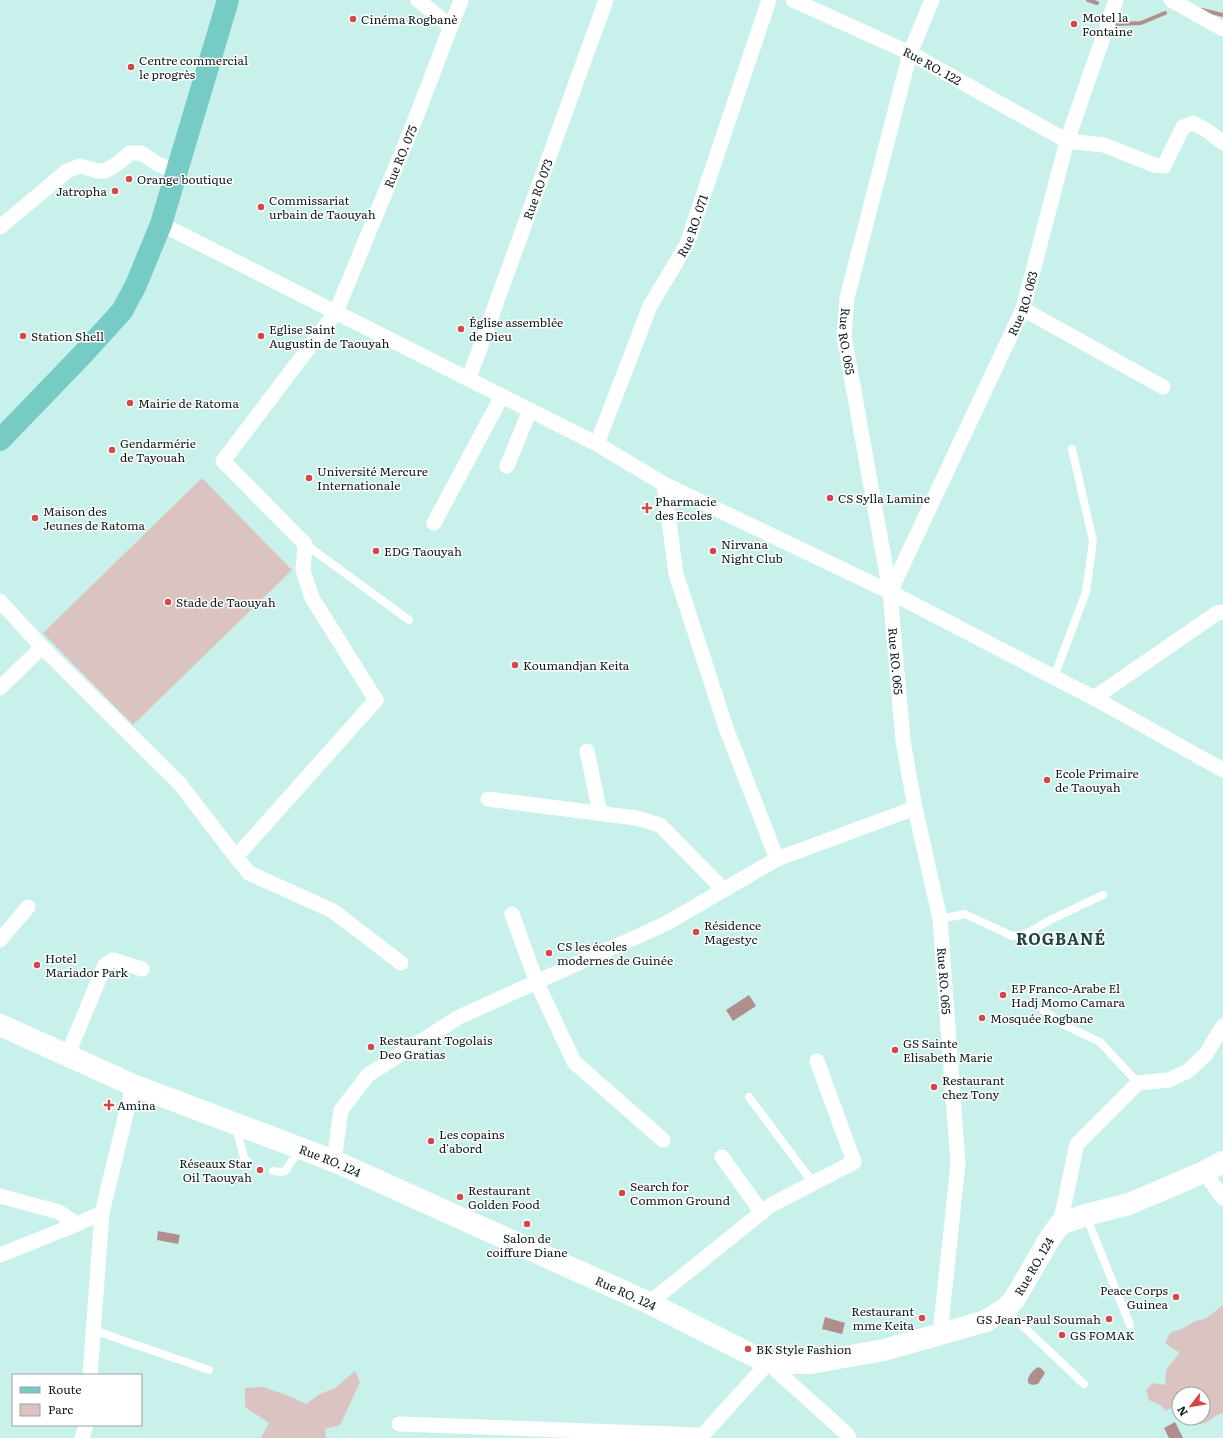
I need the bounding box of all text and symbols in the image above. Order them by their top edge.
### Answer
place label: Motel la Fontaine [1082,8,1133,40]
place label: Cinéma Rogbanè [361,10,458,28]
marker: Cinéma Rogbanè [348,14,358,24]
marker: Motel la Fontaine [1069,19,1079,29]
street label: Rue RO. 122 [900,42,965,89]
place label: Centre commercial le progrès [139,51,248,83]
marker: Centre commercial le progrès [126,62,136,72]
street label: Rue RO. 075 [379,122,421,191]
street label: Rue RO 073 [518,156,557,222]
place label: Orange boutique [137,170,232,188]
marker: Orange boutique [124,174,134,184]
place label: Jatropha [56,182,108,200]
marker: Jatropha [110,186,120,196]
place label: Commissariat urbain de Taouyah [269,191,376,223]
street label: Rue RO. 071 [672,192,712,261]
marker: Commissariat urbain de Taouyah [256,202,266,212]
street label: Rue RO. 063 [1003,269,1042,339]
street label: Rue RO. 065 [834,307,860,376]
place label: Église assemblée de Dieu [469,313,563,345]
place label: Eglise Saint Augustin de Taouyah [269,320,389,352]
marker: Église assemblée de Dieu [456,324,466,334]
place label: Station Shell [31,327,104,345]
marker: Station Shell [18,331,28,341]
marker: Eglise Saint Augustin de Taouyah [256,331,266,341]
place label: Mairie de Ratoma [138,394,239,412]
marker: Mairie de Ratoma [125,398,135,408]
place label: Gendarmérie de Tayouah [120,434,196,466]
marker: Gendarmérie de Tayouah [107,445,117,455]
place label: Université Mercure Internationale [317,462,428,494]
marker: Université Mercure Internationale [304,473,314,483]
place label: CS Sylla Lamine [838,489,930,507]
place label: Pharmacie des Ecoles [655,492,716,524]
marker: CS Sylla Lamine [825,493,835,503]
place label: Maison des Jeunes de Ratoma [43,502,146,534]
marker: Pharmacie des Ecoles [642,503,652,513]
marker: Maison des Jeunes de Ratoma [30,513,40,523]
place label: Nirvana Night Club [721,535,783,567]
place label: EDG Taouyah [384,542,462,560]
marker: EDG Taouyah [371,546,381,556]
marker: Nirvana Night Club [708,546,718,556]
place label: Stade de Taouyah [176,593,276,611]
marker: Stade de Taouyah [163,597,173,607]
street label: Rue RO. 065 [884,627,908,695]
place label: Koumandjan Keita [523,656,630,674]
marker: Koumandjan Keita [510,660,520,670]
place label: Ecole Primaire de Taouyah [1055,764,1139,796]
marker: Ecole Primaire de Taouyah [1042,775,1052,785]
place label: Résidence Magestyc [704,916,761,948]
district label: ROGBANÉ [1016,926,1106,950]
marker: Résidence Magestyc [691,927,701,937]
place label: CS les écoles modernes de Guinée [557,937,673,969]
street label: Rue RO. 065 [933,947,956,1015]
marker: CS les écoles modernes de Guinée [544,948,554,958]
place label: Hotel Mariador Park [45,949,128,981]
marker: Hotel Mariador Park [32,960,42,970]
place label: EP Franco-Arabe El Hadj Momo Camara [1011,979,1126,1011]
marker: EP Franco-Arabe El Hadj Momo Camara [998,990,1008,1000]
place label: Mosquée Rogbane [990,1009,1093,1027]
marker: Mosquée Rogbane [977,1013,987,1023]
place label: Restaurant Togolais Deo Gratias [379,1031,493,1063]
place label: GS Sainte Elisabeth Marie [903,1034,993,1066]
marker: Restaurant Togolais Deo Gratias [366,1042,376,1052]
marker: GS Sainte Elisabeth Marie [890,1045,900,1055]
place label: Restaurant chez Tony [942,1071,1005,1103]
marker: Restaurant chez Tony [929,1082,939,1092]
place label: Amina [117,1096,156,1114]
marker: Amina [104,1100,114,1110]
place label: Les copains d'abord [439,1125,505,1157]
marker: Les copains d'abord [426,1136,436,1146]
street label: Rue RO. 124 [297,1140,364,1181]
place label: Réseaux Star Oil Taouyah [179,1154,252,1186]
marker: Réseaux Star Oil Taouyah [255,1165,265,1175]
place label: Search for Common Ground [630,1177,731,1209]
place label: Restaurant Golden Food [468,1181,540,1213]
marker: Search for Common Ground [617,1188,627,1198]
marker: Restaurant Golden Food [455,1192,465,1202]
marker: Salon de coiffure Diane [522,1219,532,1229]
place label: Salon de coiffure Diane [487,1229,568,1261]
street label: Rue RO. 124 [1009,1233,1058,1299]
street label: Rue RO. 124 [592,1271,660,1315]
place label: Peace Corps Guinea [1100,1281,1169,1313]
marker: Peace Corps Guinea [1171,1292,1181,1302]
place label: Restaurant mme Keita [851,1302,915,1334]
place label: GS Jean-Paul Soumah [976,1310,1101,1328]
marker: Restaurant mme Keita [917,1313,927,1323]
marker: GS Jean-Paul Soumah [1104,1314,1114,1324]
place label: GS FOMAK [1070,1326,1135,1344]
marker: GS FOMAK [1057,1330,1067,1340]
place label: BK Style Fashion [756,1340,852,1358]
marker: BK Style Fashion [743,1344,753,1354]
legend [12,1374,142,1426]
text: Route [48,1380,82,1398]
north arrow [1171,1386,1211,1426]
text: Parc [48,1400,73,1418]
text: N [1172,1404,1191,1420]

